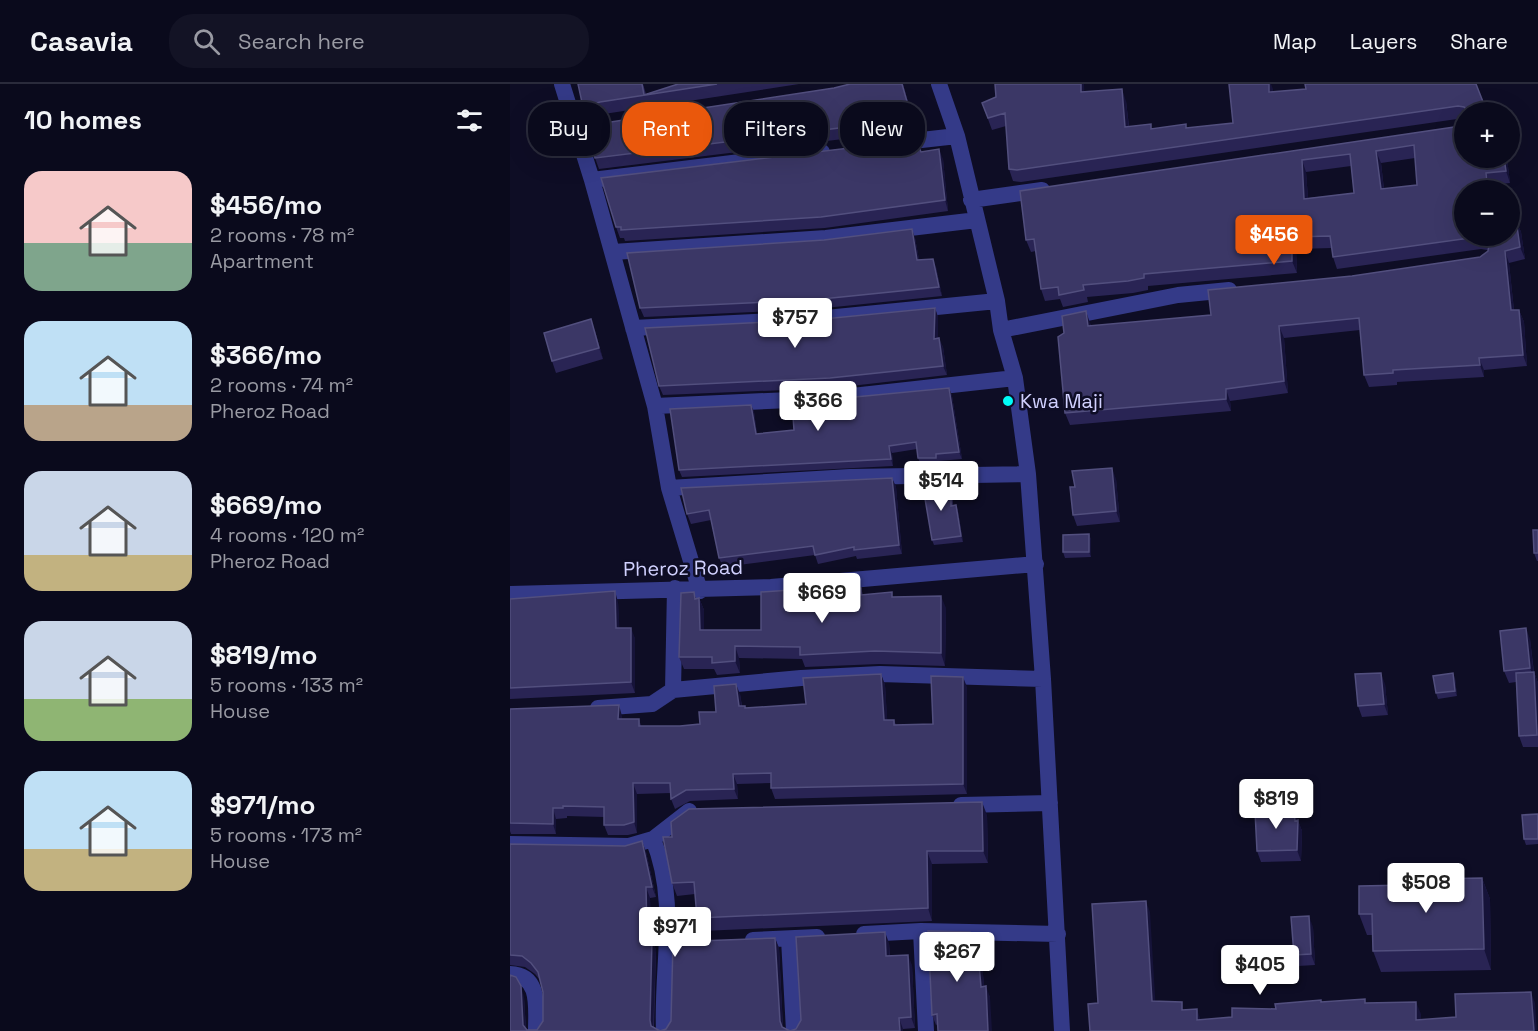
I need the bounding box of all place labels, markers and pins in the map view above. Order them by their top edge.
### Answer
pin: $456 [1238,215,1310,266]
pin: $757 [759,298,831,349]
pin: $366 [782,381,854,432]
place label: Kwa Maji [1020,388,1103,414]
marker: Kwa Maji [1001,394,1015,408]
pin: $514 [905,461,977,512]
pin: $669 [786,573,858,624]
pin: $819 [1240,779,1312,830]
pin: $508 [1390,863,1462,914]
pin: $971 [639,907,711,958]
pin: $267 [921,932,993,983]
pin: $405 [1224,945,1296,996]

